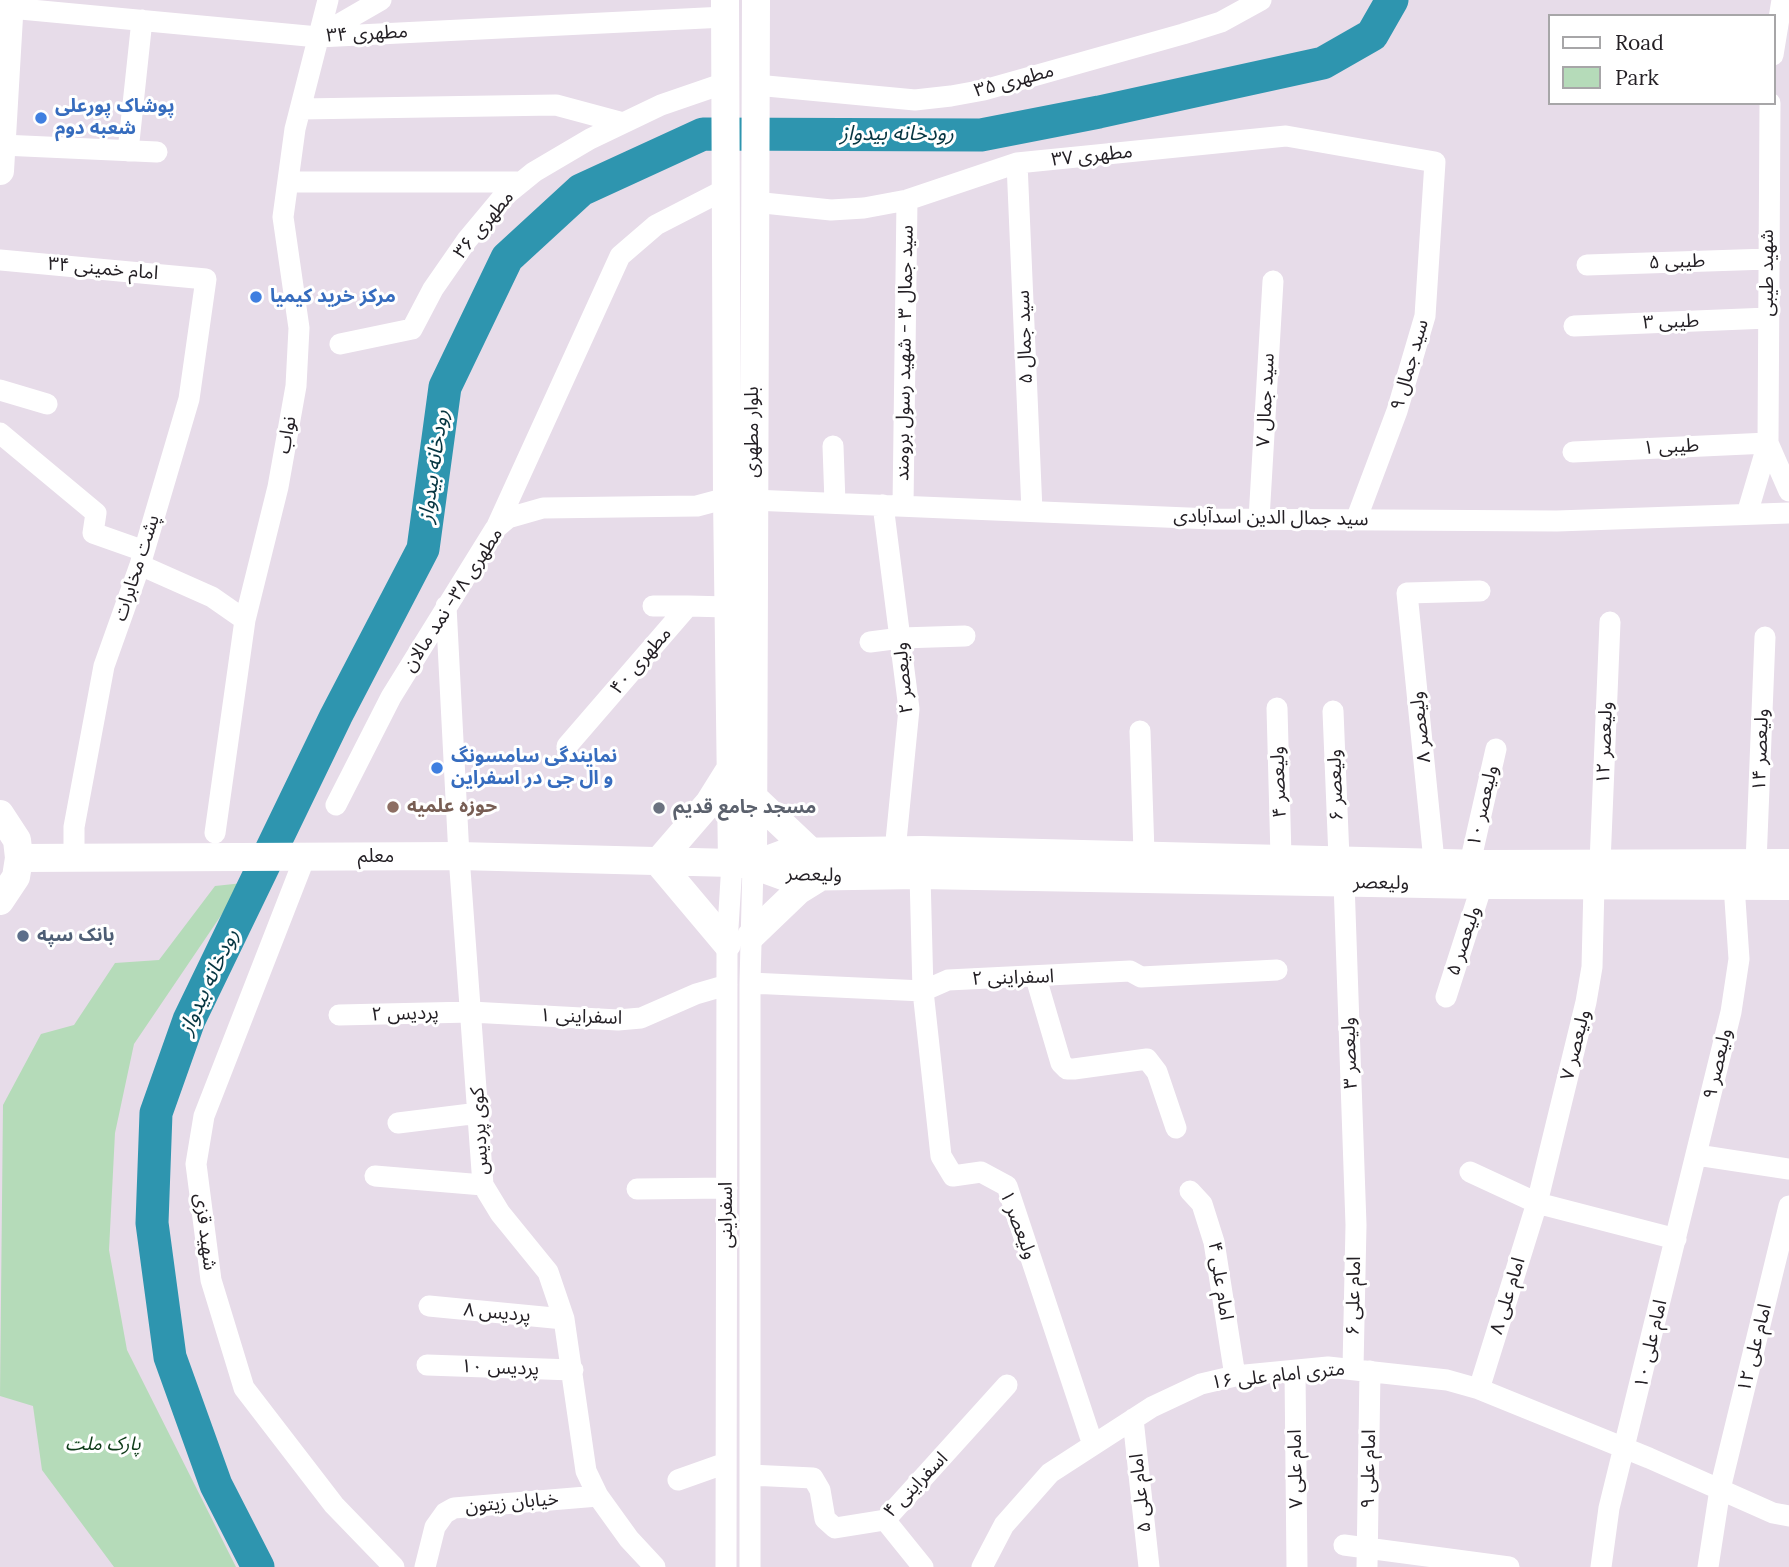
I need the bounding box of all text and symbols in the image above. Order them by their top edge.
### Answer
legend [1548,14,1775,105]
street label: مطهری ۳۴ [326,20,408,48]
text: Road [1615,29,1664,56]
street label: مطهری ۳۵ [972,59,1056,103]
text: Park [1615,64,1659,91]
place label: پوشاک پورعلی شعبه دوم [55,96,175,140]
marker: پوشاک پورعلی شعبه دوم [33,110,49,126]
water label: رودخانه بیدواز [840,121,954,147]
street label: مطهری ۳۷ [1050,140,1134,172]
street label: مطهری ۳۶ [449,186,519,264]
street label: سید جمال ۳ - شهید رسول برومند [891,225,919,481]
street label: شهید طیبی [1757,229,1779,317]
street label: طیبی ۵ [1648,250,1706,274]
street label: امام خمینی ۳۴ [47,253,159,285]
place label: مرکز خرید کیمیا [270,286,396,308]
marker: مرکز خرید کیمیا [248,289,264,305]
street label: سید جمال ۵ [1012,290,1038,384]
street label: طیبی ۳ [1642,310,1700,334]
street label: سید جمال ۹ [1386,317,1434,413]
street label: سید جمال ۷ [1252,353,1280,447]
street label: بلوار مطهری [742,386,764,478]
water label: رودخانه بیدواز [414,408,454,524]
street label: نواب [273,415,301,455]
street label: طیبی ۱ [1642,434,1700,460]
street label: سید جمال الدین اسدآبادی [1173,505,1369,531]
street label: پشت مخابرات [109,512,165,624]
street label: مطهری ۳۸- نمد مالان [398,524,508,676]
street label: مطهری ۴۰ [606,623,676,699]
street label: ولیعصر ۲ [890,641,918,715]
street label: ولیعصر ۸ [1406,690,1436,764]
street label: ولیعصر ۱۲ [1592,701,1618,785]
street label: ولیعصر ۱۴ [1748,708,1774,792]
place label: نمایندگی سامسونگ و ال جی در اسفراین [451,746,617,790]
street label: ولیعصر ۴ [1266,746,1292,818]
street label: ولیعصر ۶ [1323,749,1349,821]
marker: نمایندگی سامسونگ و ال جی در اسفراین [429,760,445,776]
street label: ولیعصر ۱۰ [1463,763,1503,849]
place label: حوزه علمیه [407,796,497,818]
place label: مسجد جامع قدیم [673,797,816,819]
marker: حوزه علمیه [385,799,401,815]
marker: مسجد جامع قدیم [651,800,667,816]
street label: معلم [358,846,394,868]
street label: ولیعصر [786,863,842,887]
street label: ولیعصر [1353,871,1409,895]
street label: ولیعصر ۵ [1442,903,1486,979]
place label: بانک سپه [37,925,115,947]
water label: رودخانه بیدواز [174,925,244,1039]
marker: بانک سپه [15,928,31,944]
street label: اسفراینی ۲ [971,965,1055,991]
street label: پردیس ۲ [371,1001,439,1027]
street label: اسفراینی ۱ [539,1004,623,1030]
street label: ولیعصر ۷ [1556,1007,1596,1083]
street label: ولیعصر ۳ [1337,1017,1363,1089]
street label: ولیعصر ۹ [1699,1026,1737,1102]
street label: کوی پردیس [466,1087,494,1175]
street label: اسفراینی [716,1182,738,1248]
street label: ولیعصر ۱ [994,1187,1042,1263]
street label: شهید قزی [189,1192,221,1272]
street label: امام علی ۴ [1203,1240,1237,1322]
street label: امام علی ۸ [1486,1255,1530,1337]
street label: امام علی ۶ [1342,1256,1366,1336]
street label: امام علی ۱۰ [1630,1297,1672,1391]
street label: پردیس ۸ [462,1299,532,1327]
street label: امام علی ۱۲ [1733,1301,1777,1395]
street label: پردیس ۱۰ [461,1355,539,1381]
street label: ۱۶ متری امام علی [1210,1358,1346,1394]
street label: امام علی ۷ [1284,1429,1308,1509]
street label: امام علی ۹ [1357,1429,1381,1509]
park label: پارک ملت [65,1434,141,1456]
street label: اسفراینی ۴ [879,1447,953,1523]
street label: امام علی ۵ [1126,1452,1156,1534]
street label: خیابان زیتون [464,1488,560,1518]

